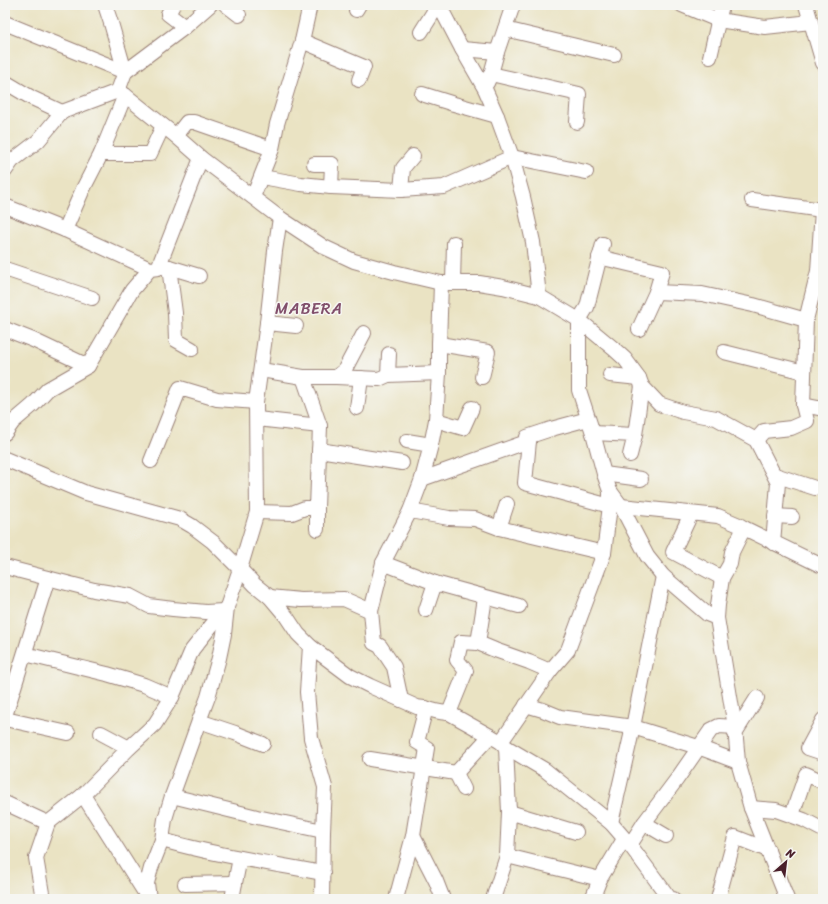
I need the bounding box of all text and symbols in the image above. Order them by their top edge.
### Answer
district label: MABERA [275,294,343,323]
north arrow [766,842,806,882]
text: N [782,843,799,864]

